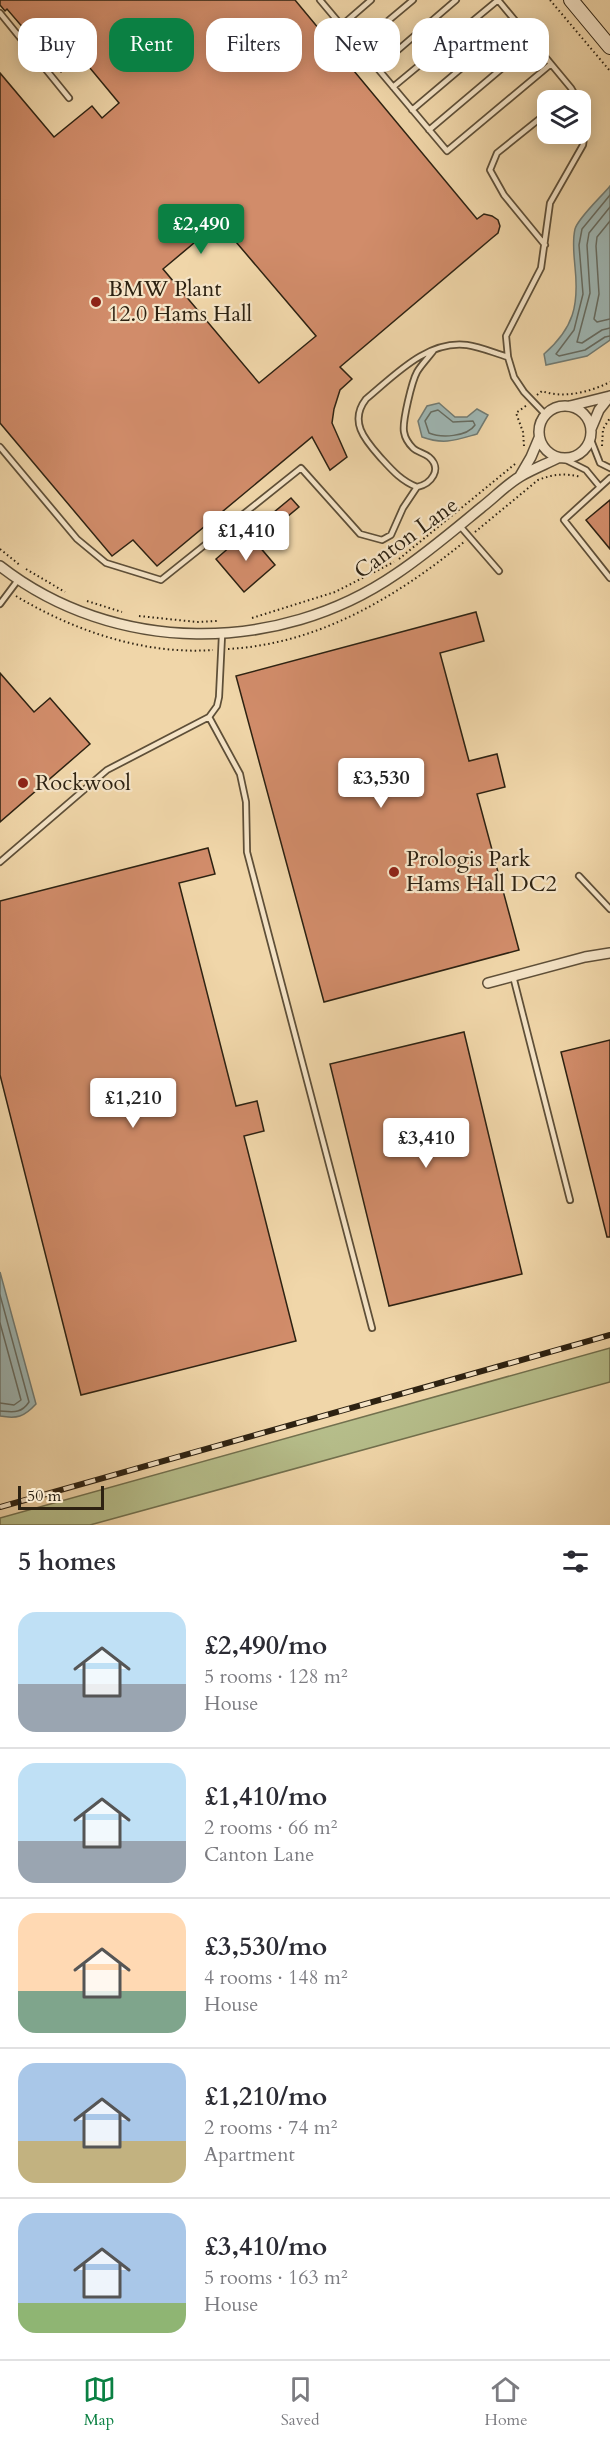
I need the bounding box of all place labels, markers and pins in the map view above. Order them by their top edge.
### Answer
pin: £2,490 [152,204,250,255]
place label: BMW Plant 12.0 Hams Hall [108,274,253,329]
marker: BMW Plant 12.0 Hams Hall [89,295,103,309]
pin: £1,410 [197,511,295,562]
pin: £3,530 [332,758,430,809]
place label: Rockwool [35,768,131,798]
marker: Rockwool [16,776,30,790]
place label: Prologis Park Hams Hall DC2 [406,844,557,899]
marker: Prologis Park Hams Hall DC2 [387,865,401,879]
pin: £1,210 [84,1078,182,1129]
pin: £3,410 [377,1118,475,1169]

